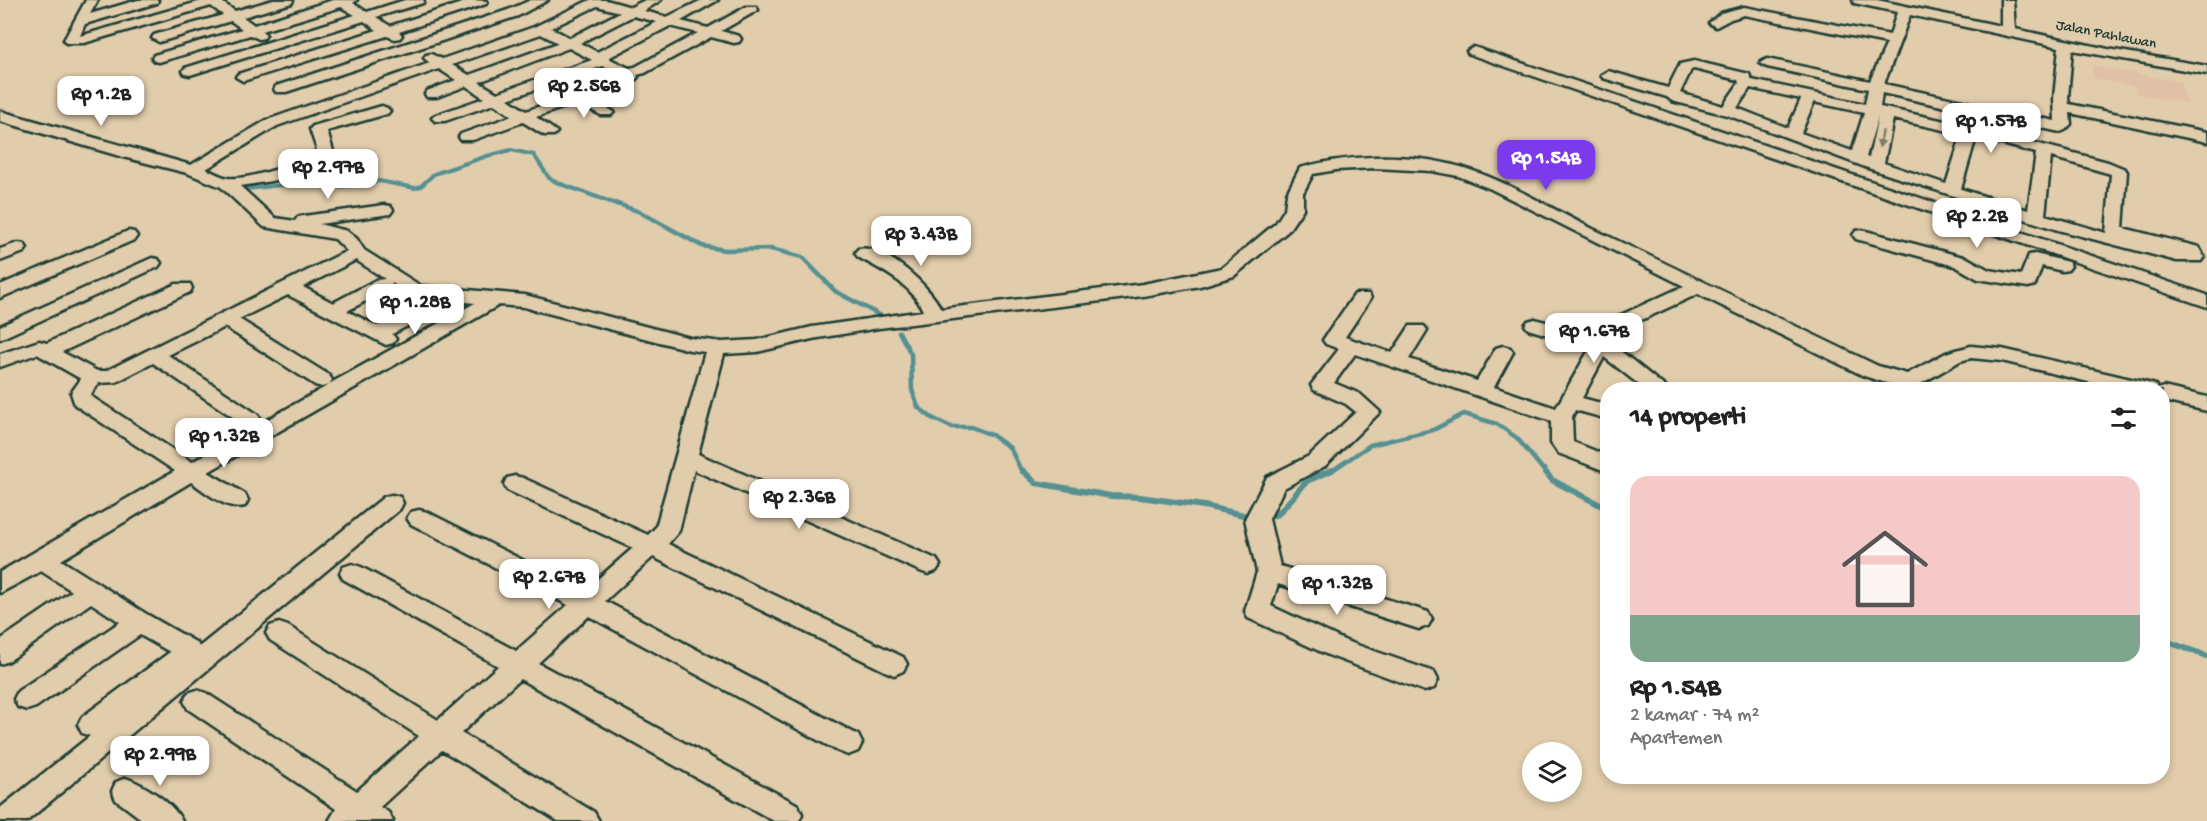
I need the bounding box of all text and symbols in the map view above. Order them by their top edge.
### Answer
street label: Jalan Pahlawan [2054,16,2158,54]
pin: Rp 2.56B [522,68,646,119]
pin: Rp 1.2B [46,76,156,127]
text: Rp 2.56B [548,76,620,99]
text: Rp 1.2B [71,84,131,107]
pin: Rp 1.57B [1929,103,2053,154]
text: Rp 1.57B [1956,111,2026,134]
one-way arrow [1876,129,1885,148]
pin: Rp 1.54B [1484,140,1608,191]
text: Rp 1.54B [1511,148,1581,171]
pin: Rp 2.97B [266,149,390,200]
text: Rp 2.97B [292,157,364,180]
pin: Rp 2.2B [1922,198,2032,249]
text: Rp 2.2B [1946,206,2008,229]
pin: Rp 3.43B [859,216,983,267]
text: Rp 3.43B [885,224,957,247]
pin: Rp 1.28B [353,284,477,335]
text: Rp 1.28B [380,292,450,315]
pin: Rp 1.67B [1532,313,1656,364]
text: Rp 1.67B [1559,321,1629,344]
icon: filters [2107,402,2140,435]
text: 14 properti [1630,403,1746,434]
pin: Rp 1.32B [162,418,286,469]
text: Rp 1.32B [189,426,259,449]
pin: Rp 2.36B [737,479,861,530]
text: Rp 2.36B [763,487,835,510]
icon: home [1831,515,1939,623]
pin: Rp 2.67B [487,559,611,610]
pin: Rp 1.32B [1275,565,1399,616]
text: Rp 2.67B [513,567,585,590]
text: Rp 1.32B [1302,573,1372,596]
text: Rp 1.54B [1630,674,1721,705]
text: 2 kamar · 74 m² [1630,705,1759,728]
text: Apartemen [1630,728,1722,751]
pin: Rp 2.99B [98,736,222,787]
map controls [1522,742,1582,802]
button: layers [1522,742,1582,802]
text: Rp 2.99B [124,744,196,767]

